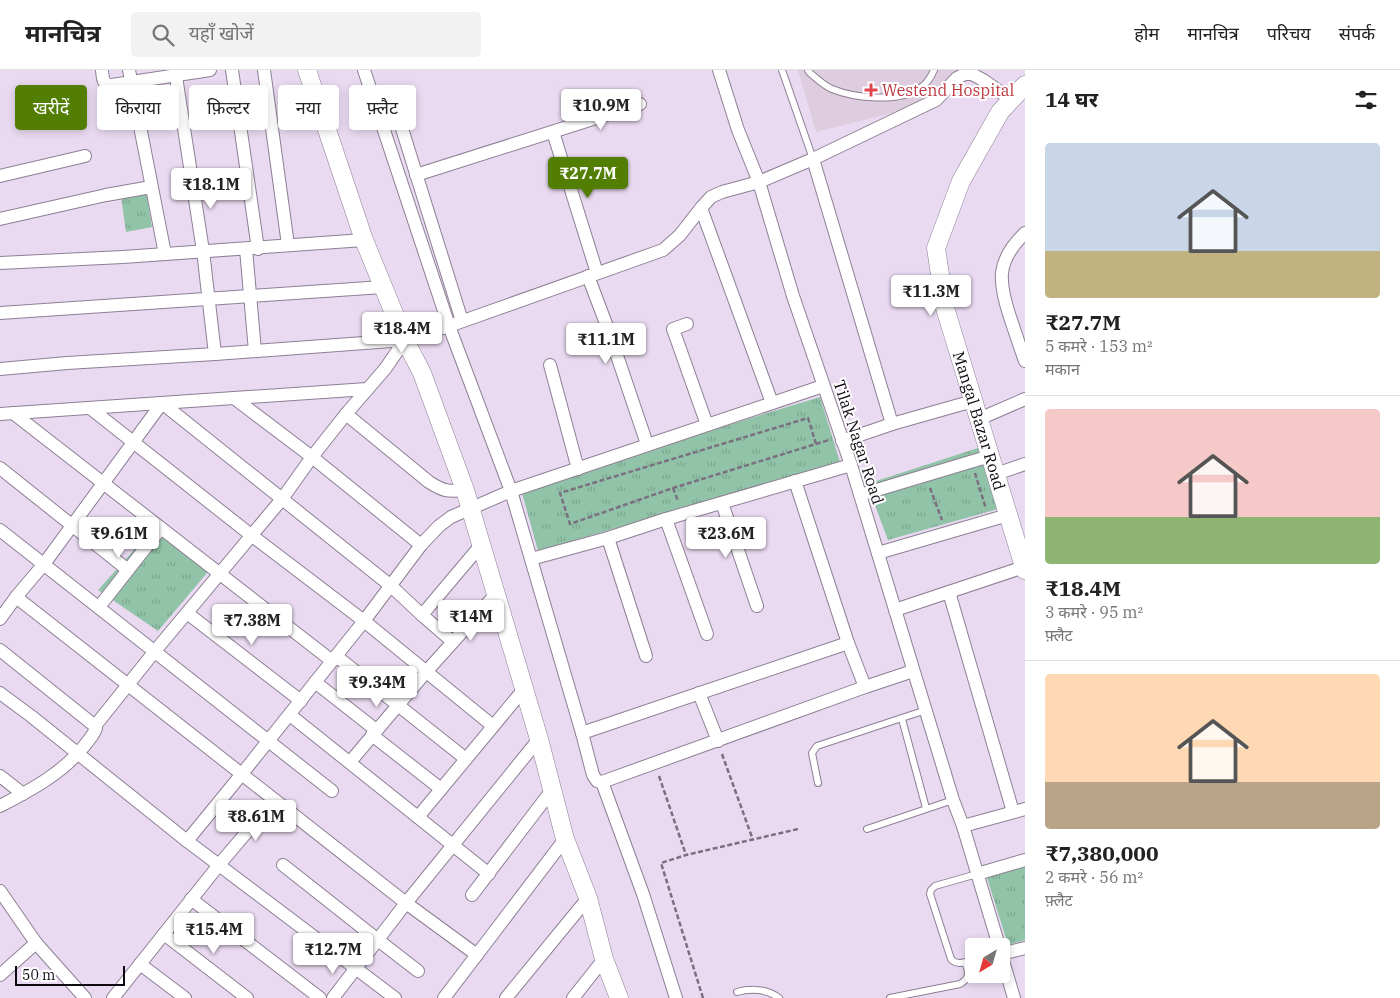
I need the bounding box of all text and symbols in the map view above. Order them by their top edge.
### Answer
search box [131,12,481,57]
text: मानचित्र [25,17,101,49]
icon: search [149,21,177,49]
text: यहाँ खोजें [189,21,254,45]
text: होम [1134,22,1159,45]
text: मानचित्र [1187,22,1239,45]
text: परिचय [1267,22,1311,45]
text: संपर्क [1339,22,1375,45]
place label: Westend Hospital [882,80,1015,100]
marker: Westend Hospital [864,83,878,97]
chip: खरीदें [15,85,87,130]
chip: किराया [97,85,179,130]
chip: फ़िल्टर [189,85,268,130]
chip: नया [278,85,339,130]
chip: फ़्लैट [349,85,416,130]
text: 14 घर [1045,85,1098,113]
icon: filters [1352,86,1380,114]
pin: ₹10.9M [560,88,642,131]
text: ₹10.9M [572,95,630,115]
pin: ₹27.7M [547,156,629,199]
text: ₹27.7M [559,163,617,183]
pin: ₹18.1M [170,168,252,210]
text: ₹18.1M [182,174,240,194]
icon: home [1168,176,1258,266]
pin: ₹11.3M [890,274,972,317]
text: ₹11.3M [902,281,960,301]
text: ₹27.7M [1045,308,1121,336]
pin: ₹18.4M [361,312,443,354]
text: ₹18.4M [373,318,431,338]
pin: ₹11.1M [565,322,647,365]
text: ₹11.1M [577,329,635,349]
text: 5 कमरे · 153 m² [1045,336,1153,356]
street label: Mangal Bazar Road [949,349,1010,493]
text: मकान [1045,359,1080,379]
street label: Tilak Nagar Road [829,377,889,507]
icon: home [1168,441,1258,531]
pin: ₹9.61M [78,516,160,559]
pin: ₹23.6M [685,516,767,559]
text: ₹9.61M [90,523,148,543]
text: ₹23.6M [697,523,755,543]
text: ₹18.4M [1045,574,1121,602]
pin: ₹14M [441,600,501,642]
text: 3 कमरे · 95 m² [1045,602,1143,622]
pin: ₹7.38M [211,604,293,646]
text: ₹14M [449,606,493,626]
text: ₹7.38M [223,610,281,630]
text: फ़्लैट [1045,625,1073,645]
pin: ₹9.34M [336,666,418,708]
text: ₹9.34M [348,672,406,692]
icon: home [1168,706,1258,796]
pin: ₹8.61M [215,800,297,842]
text: ₹8.61M [227,806,285,826]
text: ₹7,380,000 [1045,839,1159,867]
text: 2 कमरे · 56 m² [1045,867,1143,887]
text: फ़्लैट [1045,890,1073,910]
pin: ₹15.4M [173,912,255,955]
text: ₹15.4M [185,919,243,939]
pin: ₹12.7M [292,932,374,975]
north arrow [965,938,1010,982]
map controls [965,938,1010,983]
text: ₹12.7M [304,939,362,959]
scale bar [15,963,125,986]
text: 50 m [22,966,55,984]

